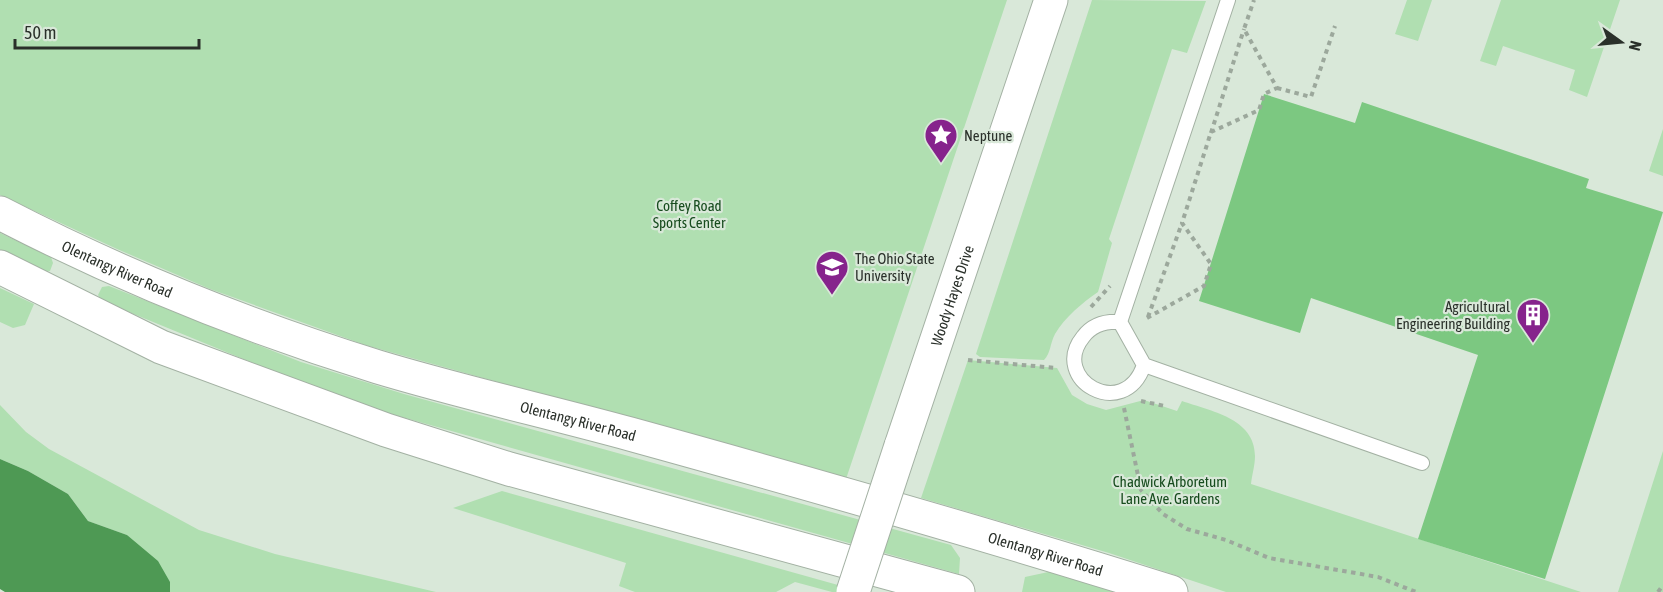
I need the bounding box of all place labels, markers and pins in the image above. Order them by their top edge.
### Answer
place icon: Neptune [923,117,959,164]
place label: Neptune [964,127,1013,144]
school or university icon: The Ohio State University [814,249,850,296]
place label: The Ohio State University [855,250,935,284]
building icon: Agricultural Engineering Building [1515,297,1551,344]
place label: Agricultural Engineering Building [1396,298,1511,332]

